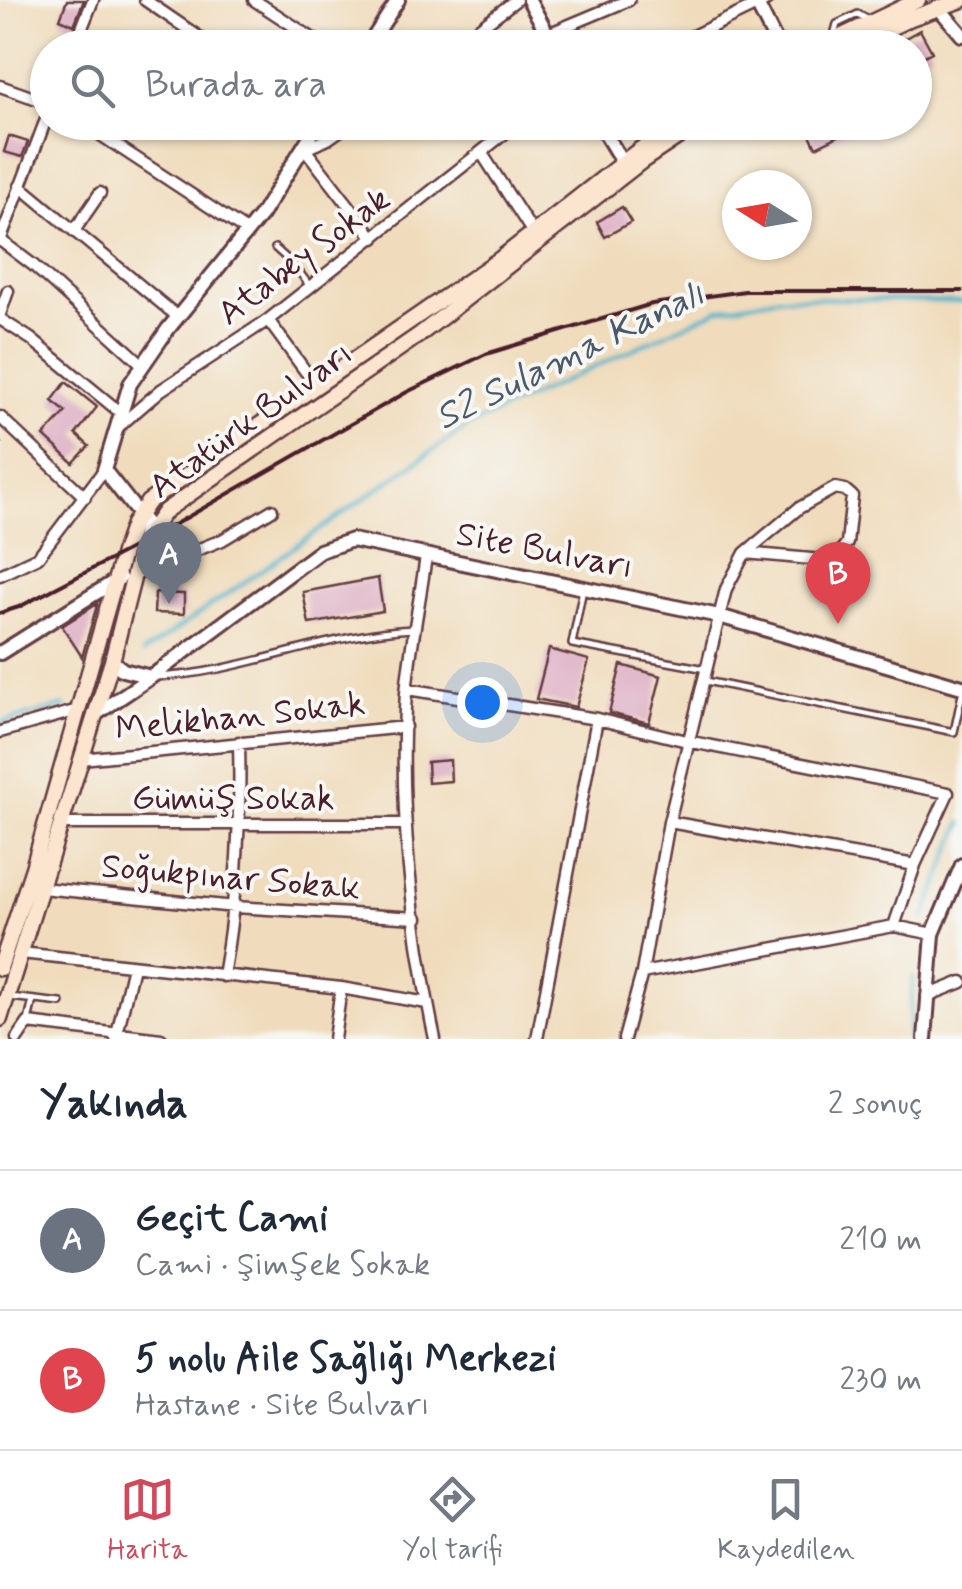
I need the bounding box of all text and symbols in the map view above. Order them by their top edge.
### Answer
search box [30,30,932,140]
icon: search [65,58,120,113]
text: Burada ara [145,61,327,110]
north arrow [722,170,812,260]
street label: Atabey Sokak [209,177,400,337]
water label: S2 Sulama Kanalı [427,270,713,443]
street label: Atatürk Bulvarı [140,331,362,510]
street label: Site Bulvarı [452,511,637,591]
pin: A [136,522,202,604]
pin: B [806,542,870,624]
your location [457,677,508,728]
street label: Melikhan Sokak [113,681,367,753]
street label: Gümüş Sokak [132,776,334,822]
street label: Soğukpınar Sokak [99,844,362,912]
text: Yakında [40,1077,188,1132]
text: 2 sonuç [828,1083,922,1125]
text: Geçit Cami [135,1195,328,1244]
text: A [62,1219,83,1261]
text: 210 m [839,1219,922,1261]
text: Cami · Şimşek Sokak [135,1244,430,1286]
text: 5 nolu Aile Sağlığı Merkezi [135,1335,556,1384]
text: B [62,1359,83,1401]
text: 230 m [839,1359,922,1401]
text: Hastane · Site Bulvarı [135,1384,429,1426]
tab: Harita [107,1472,188,1569]
tab: Yol tarifi [402,1472,503,1569]
tab: Kaydedilen [717,1472,855,1569]

